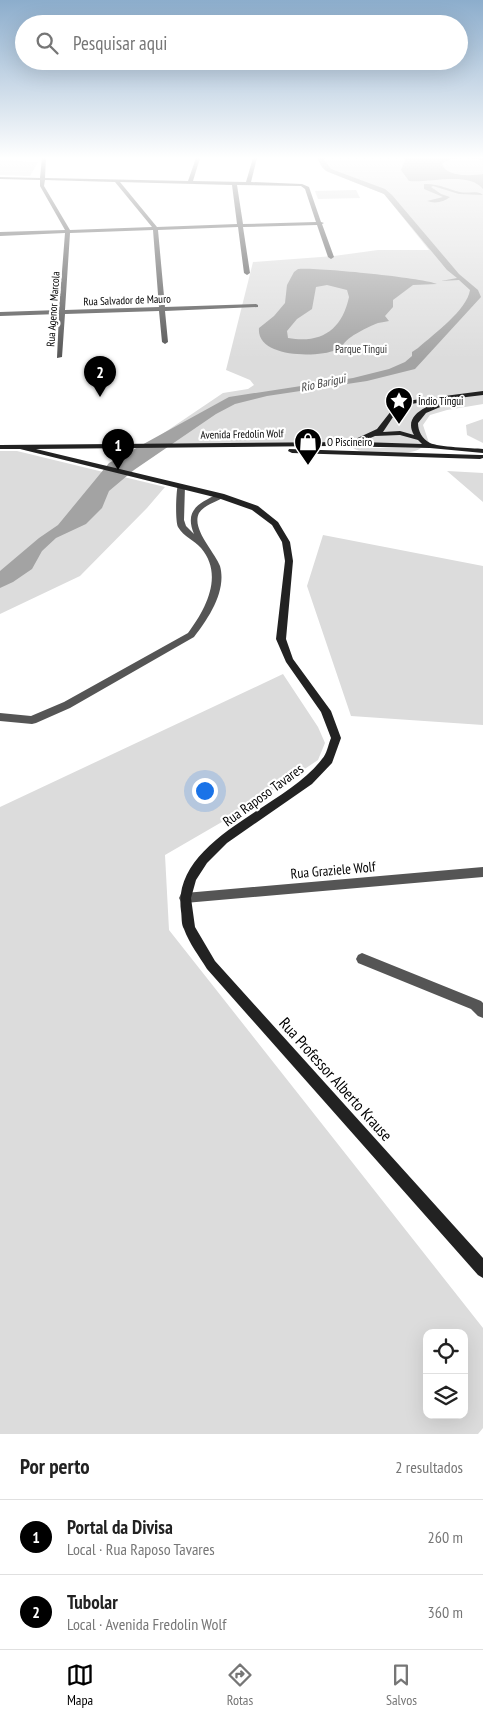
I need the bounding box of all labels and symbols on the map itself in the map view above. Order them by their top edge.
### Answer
street label: Rua Agenor Marcola [43,271,63,347]
street label: Rua Salvador de Mauro [83,291,171,309]
park label: Parque Tingui [335,342,387,356]
pin: 2 [84,356,116,397]
water label: Rio Barigui [299,370,348,395]
place icon: Índio Tingui [384,386,414,425]
place label: Índio Tingui [418,394,463,408]
street label: Avenida Fredolin Wolf [200,426,285,442]
shop icon: O Piscineiro [293,427,323,466]
pin: 1 [102,429,134,470]
place label: O Piscineiro [327,435,373,449]
street label: Rua Raposo Tavares [219,760,307,830]
your location [192,778,218,804]
street label: Rua Graziele Wolf [290,857,377,883]
street label: Rua Professor Alberto Krause [275,1013,397,1145]

